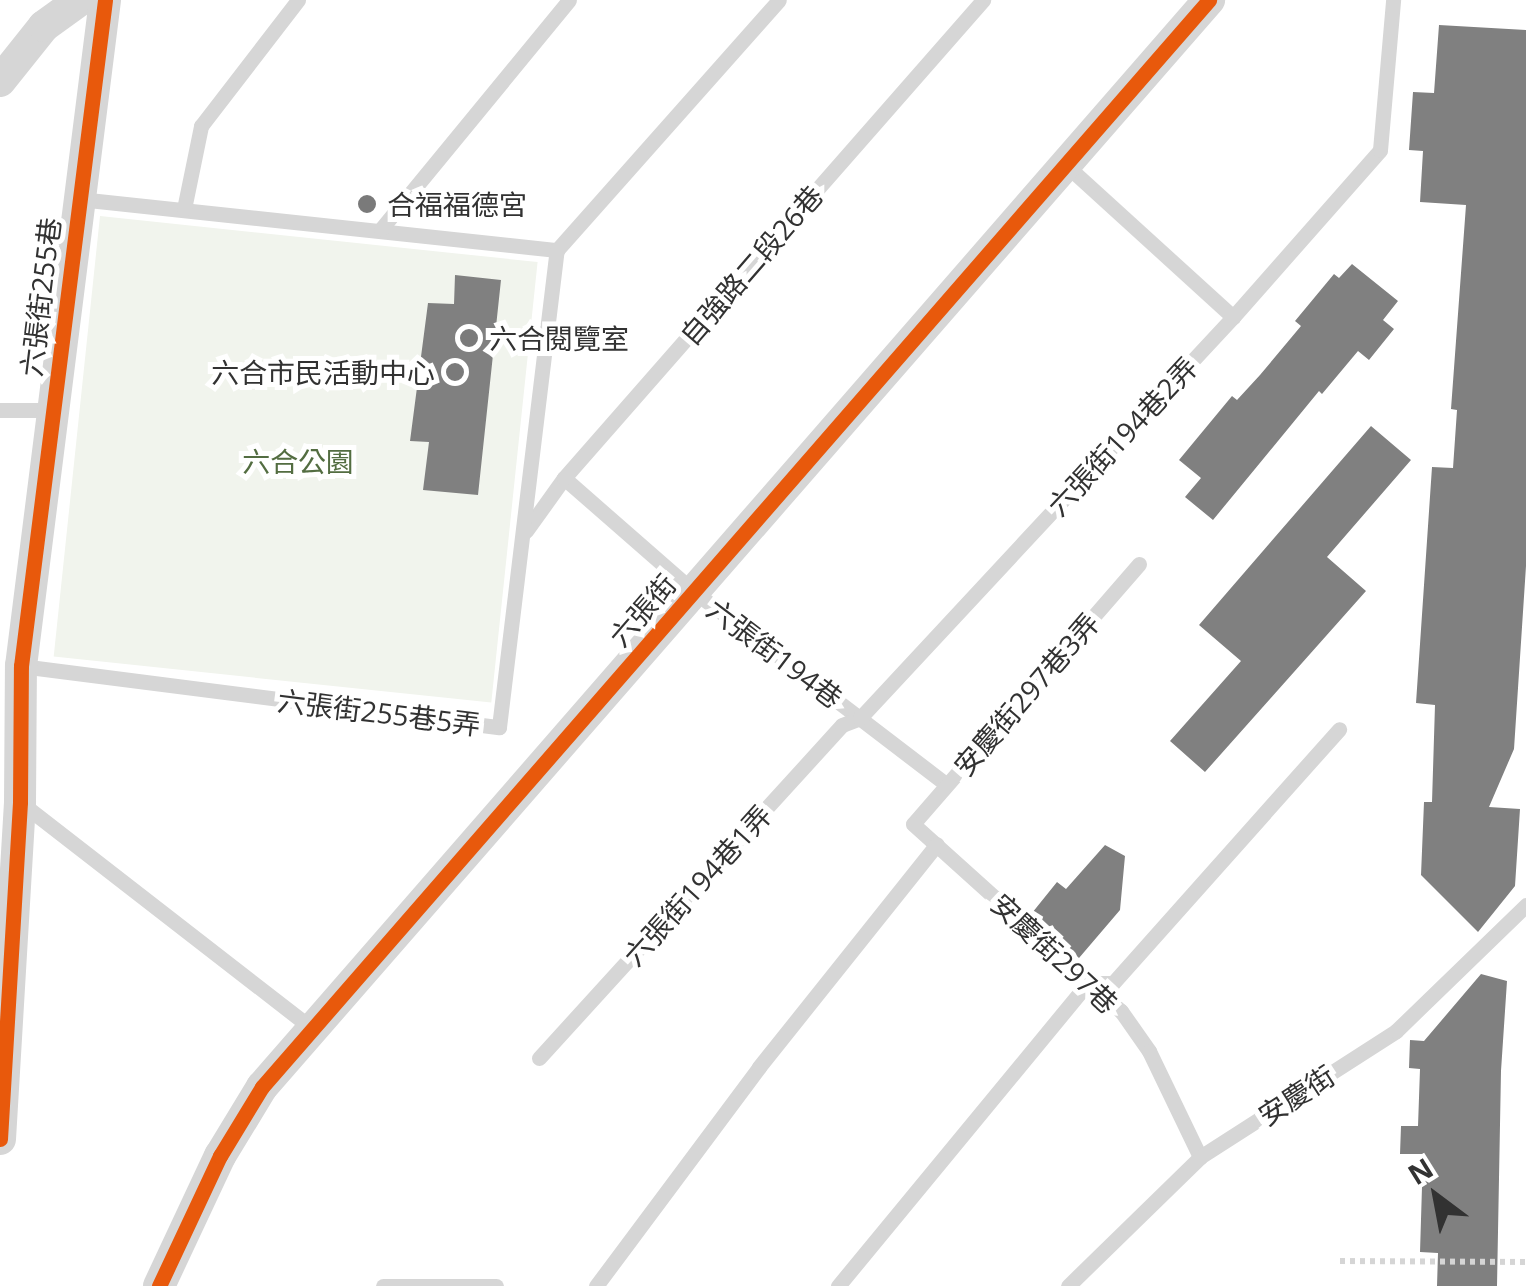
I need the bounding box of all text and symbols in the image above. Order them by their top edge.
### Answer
street label: 自強路二段26巷 [673,178,829,352]
place label: 合福福德宮 [387,187,527,221]
marker: 合福福德宮 [356,193,378,215]
street label: 六張街255巷 [14,216,66,378]
place label: 六合閱覽室 [489,321,629,355]
marker: 六合閱覽室 [458,327,480,349]
street label: 六張街194巷2弄 [1040,350,1204,522]
place label: 六合市民活動中心 [211,355,435,389]
marker: 六合市民活動中心 [444,361,466,383]
park label: 六合公園 [242,444,354,478]
street label: 六張街 [602,567,682,653]
street label: 六張街194巷 [701,591,849,715]
street label: 安慶街297巷3弄 [946,606,1106,782]
street label: 六張街255巷5弄 [276,683,482,741]
street label: 六張街194巷1弄 [616,798,778,972]
street label: 安慶街297巷 [985,886,1125,1020]
street label: 安慶街 [1252,1058,1340,1132]
north arrow [1386,1146,1486,1246]
text: N [1400,1148,1440,1193]

